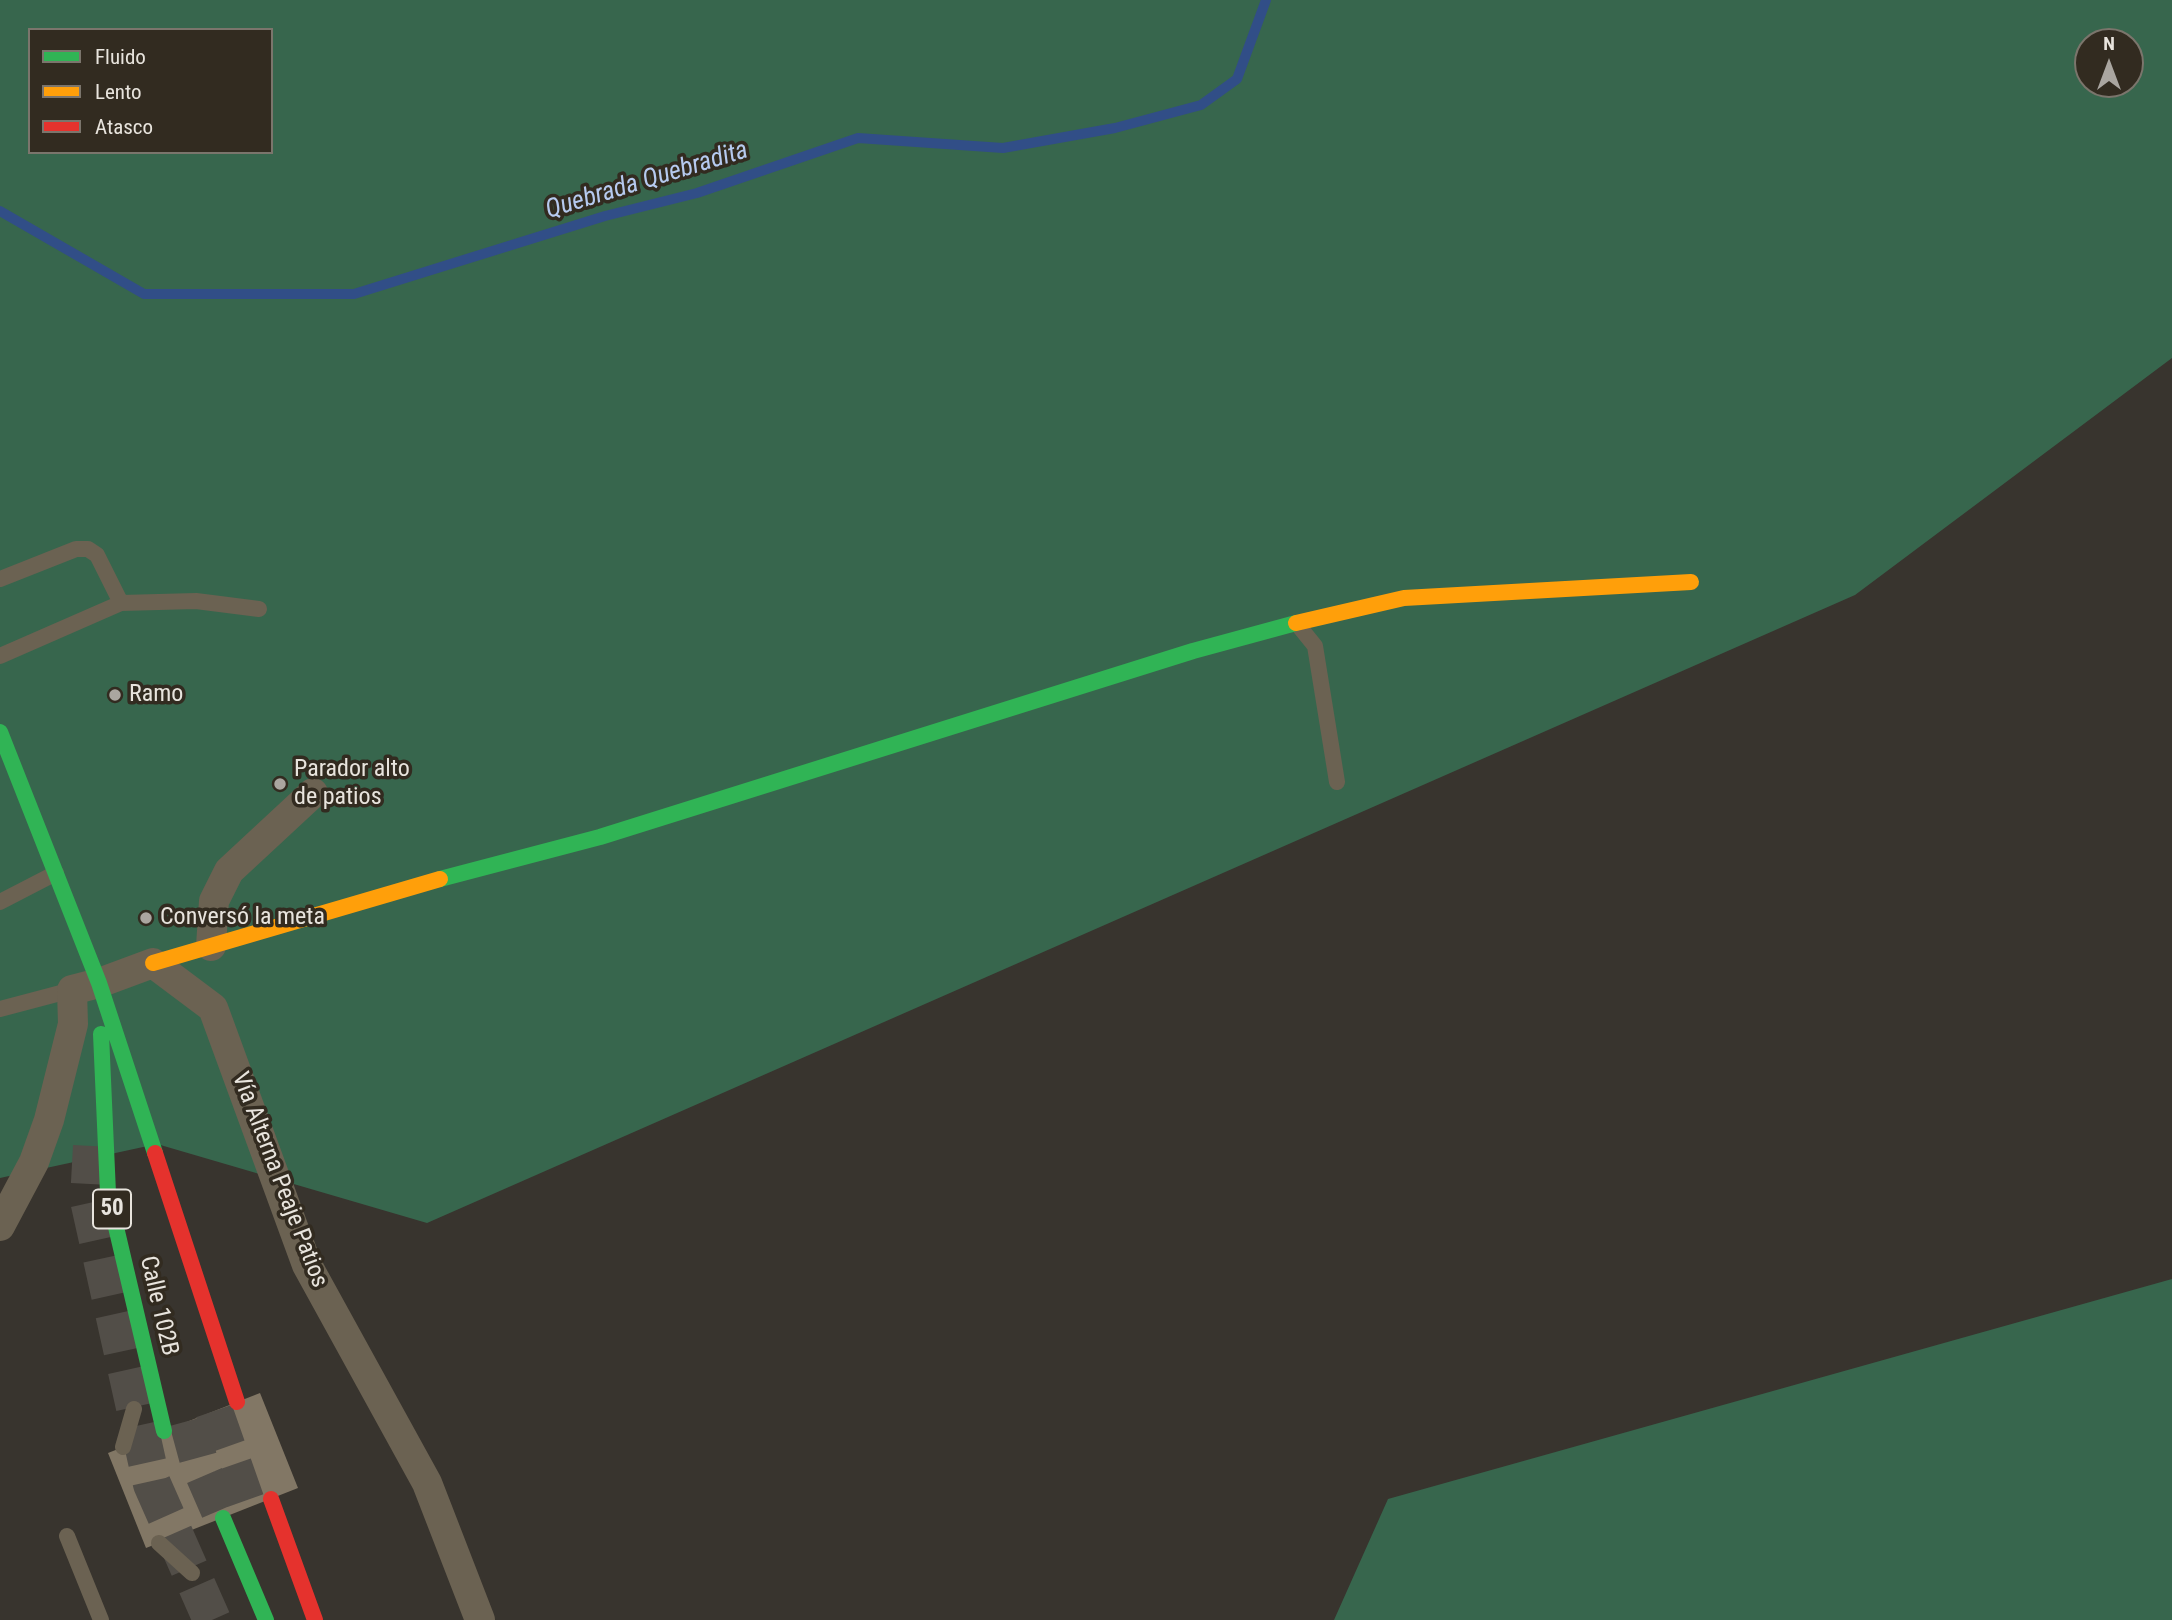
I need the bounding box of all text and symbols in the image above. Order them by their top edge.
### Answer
legend [28,28,273,154]
north arrow [2074,28,2144,98]
text: N [2103,32,2115,55]
text: Fluido [95,45,146,69]
text: Lento [95,80,142,104]
text: Atasco [95,115,153,139]
water label: Quebrada Quebradita [542,135,752,227]
place label: Ramo [129,681,183,709]
marker: Ramo [107,687,123,703]
place label: Parador alto de patios [294,756,410,812]
marker: Parador alto de patios [272,776,288,792]
place label: Conversó la meta [160,904,325,932]
marker: Conversó la meta [138,910,154,926]
street label: Vía Alterna Peaje Patios [225,1068,333,1292]
road number: 50 [93,1190,131,1228]
street label: Calle 102B [133,1253,183,1359]

